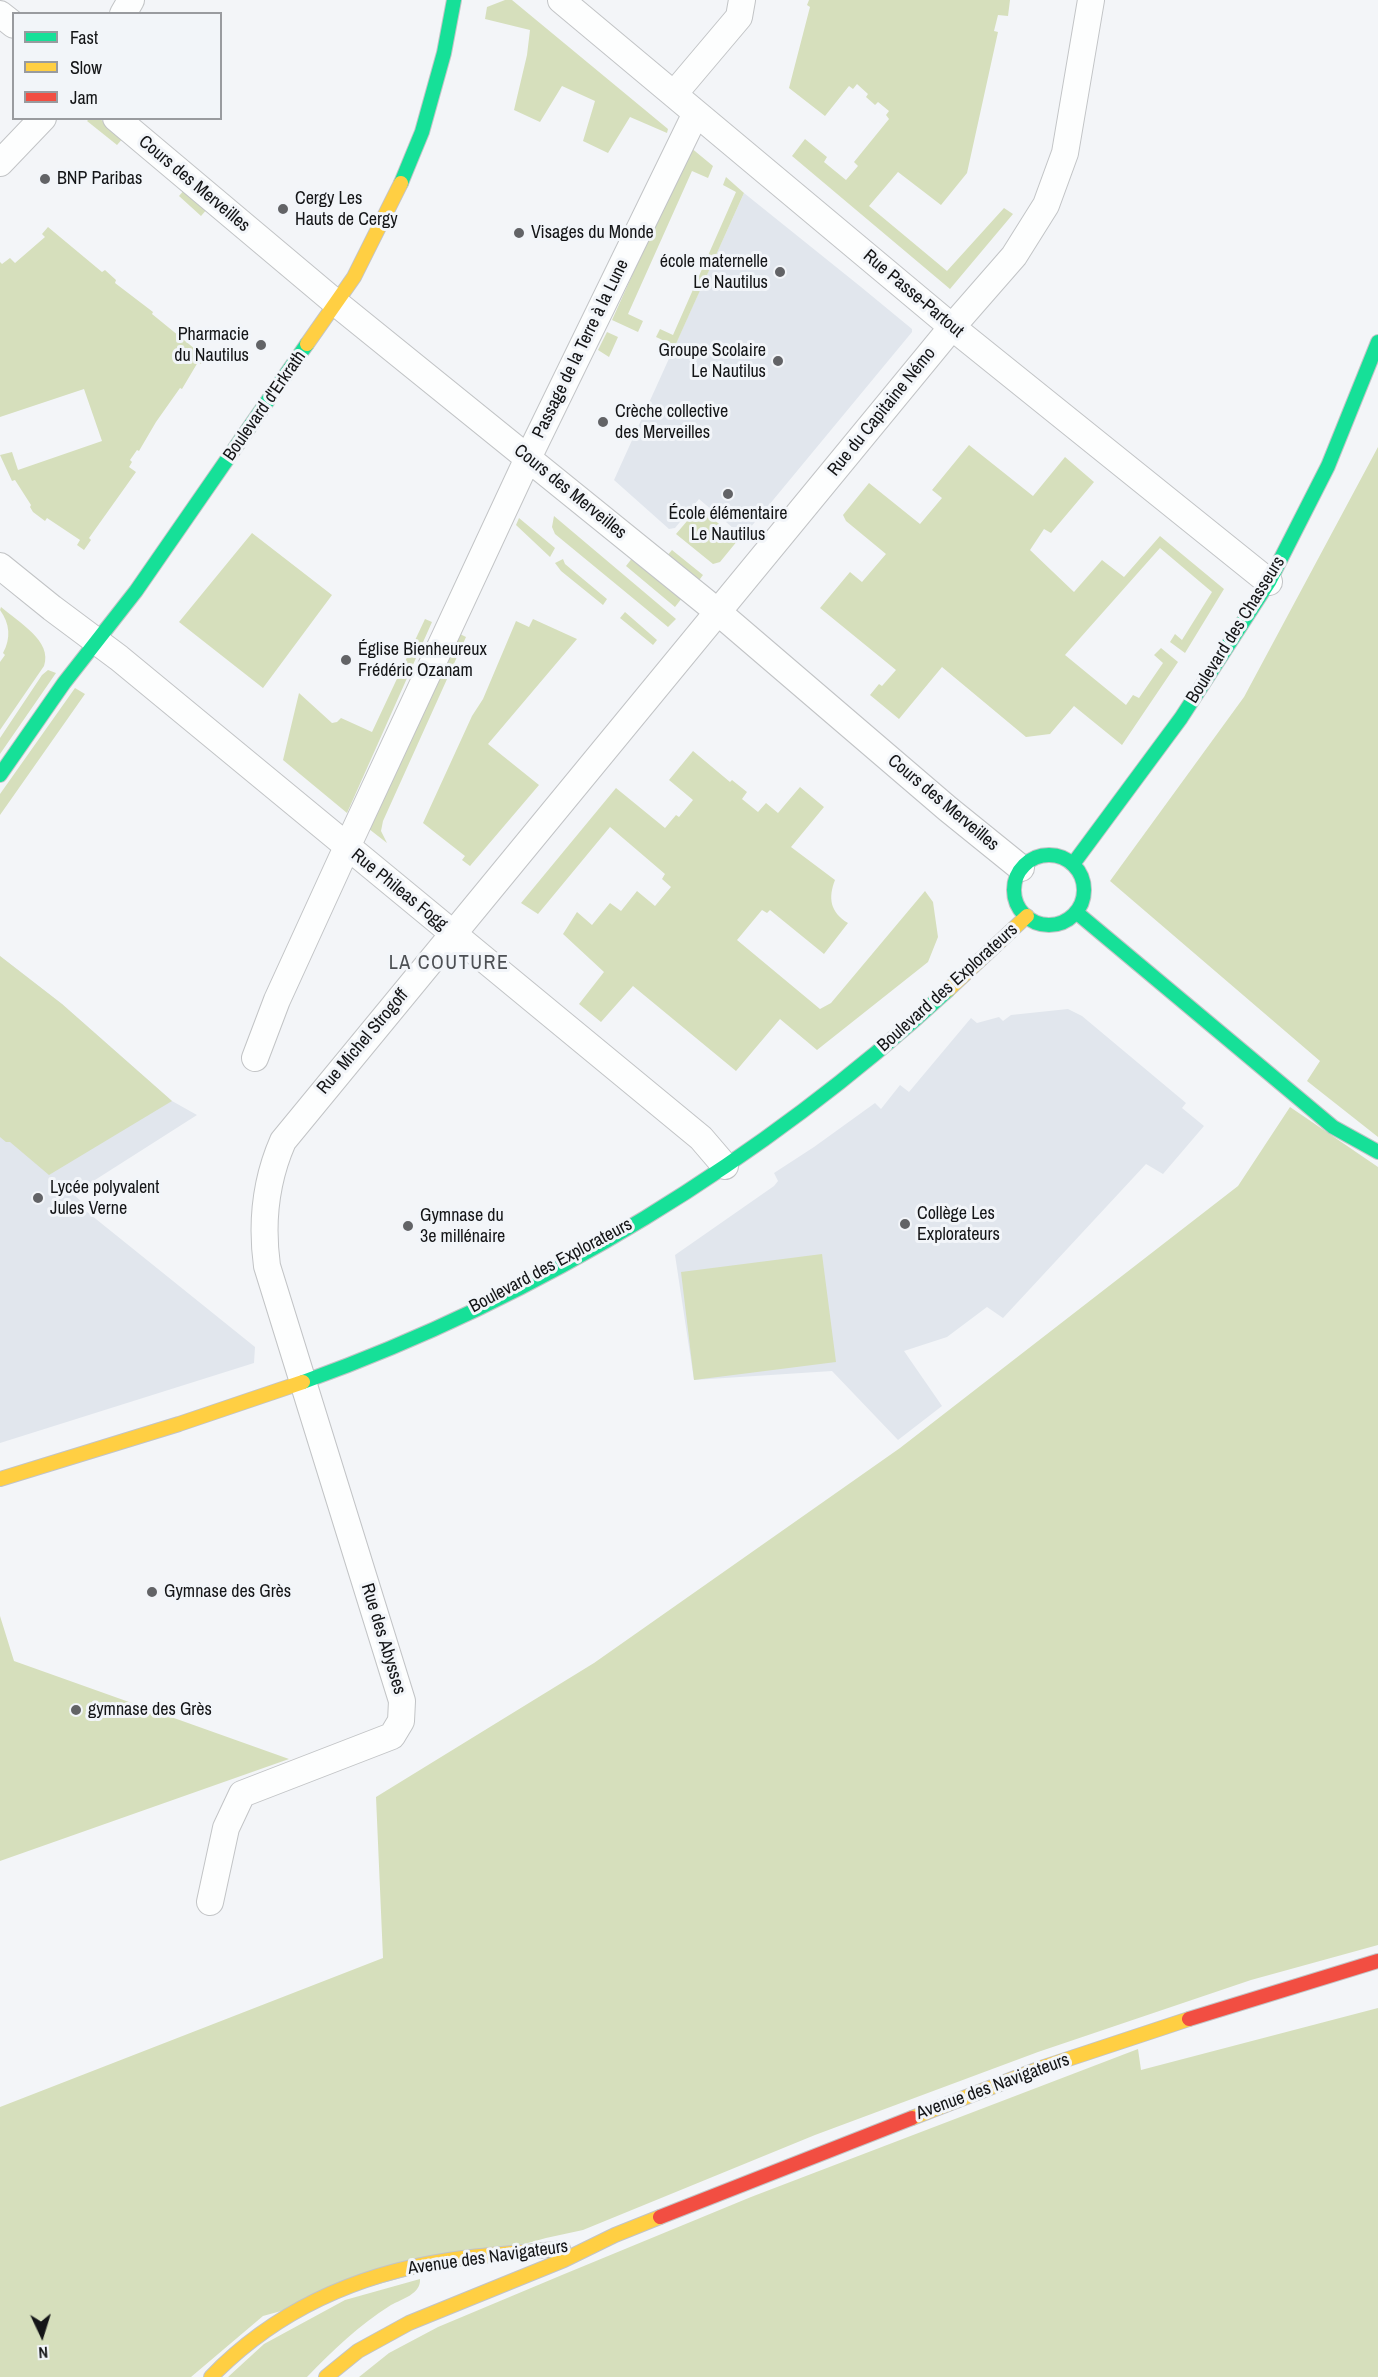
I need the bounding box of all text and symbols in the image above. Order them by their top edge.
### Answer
legend [12,12,222,120]
text: Fast [70,25,98,50]
text: Slow [70,55,102,80]
text: Jam [70,85,98,110]
street label: Cours des Merveilles [134,131,254,237]
place label: BNP Paribas [57,168,142,190]
marker: BNP Paribas [38,172,52,186]
place label: Cergy Les Hauts de Cergy [295,188,398,230]
marker: Cergy Les Hauts de Cergy [276,202,290,216]
place label: Visages du Monde [531,222,654,244]
marker: Visages du Monde [512,226,526,240]
street label: Rue Passe-Partout [858,246,968,342]
place label: école maternelle Le Nautilus [660,251,768,294]
street label: Passage de la Terre à la Lune [528,256,634,442]
marker: école maternelle Le Nautilus [773,265,787,279]
place label: Pharmacie du Nautilus [174,324,249,366]
marker: Pharmacie du Nautilus [254,338,268,352]
place label: Groupe Scolaire Le Nautilus [659,340,766,382]
street label: Rue du Capitaine Némo [824,343,940,481]
street label: Boulevard d'Erkrath [219,347,311,465]
marker: Groupe Scolaire Le Nautilus [771,354,785,368]
place label: Crèche collective des Merveilles [615,401,728,444]
marker: Crèche collective des Merveilles [596,415,610,429]
street label: Cours des Merveilles [509,440,631,544]
marker: École élémentaire Le Nautilus [721,487,735,501]
place label: École élémentaire Le Nautilus [669,503,787,546]
street label: Boulevard des Chasseurs [1182,553,1290,707]
place label: Église Bienheureux Frédéric Ozanam [358,639,487,682]
marker: Église Bienheureux Frédéric Ozanam [339,653,353,667]
street label: Cours des Merveilles [883,750,1003,856]
street label: Rue Phileas Fogg [347,845,451,935]
street label: Boulevard des Explorateurs [873,919,1023,1057]
district label: LA COUTURE [389,952,509,976]
street label: Rue Michel Strogoff [313,985,413,1099]
place label: Lycée polyvalent Jules Verne [50,1177,159,1220]
marker: Lycée polyvalent Jules Verne [31,1191,45,1205]
place label: Collège Les Explorateurs [917,1203,1000,1246]
place label: Gymnase du 3e millénaire [420,1205,505,1248]
street label: Boulevard des Explorateurs [466,1214,636,1318]
marker: Collège Les Explorateurs [898,1217,912,1231]
marker: Gymnase du 3e millénaire [401,1219,415,1233]
place label: Gymnase des Grès [164,1581,291,1603]
street label: Rue des Abysses [356,1581,410,1697]
marker: Gymnase des Grès [145,1585,159,1599]
place label: gymnase des Grès [88,1699,212,1721]
marker: gymnase des Grès [69,1703,83,1717]
street label: Avenue des Navigateurs [913,2049,1073,2125]
street label: Avenue des Navigateurs [407,2236,569,2280]
north arrow [12,2305,72,2365]
text: N [38,2342,49,2364]

